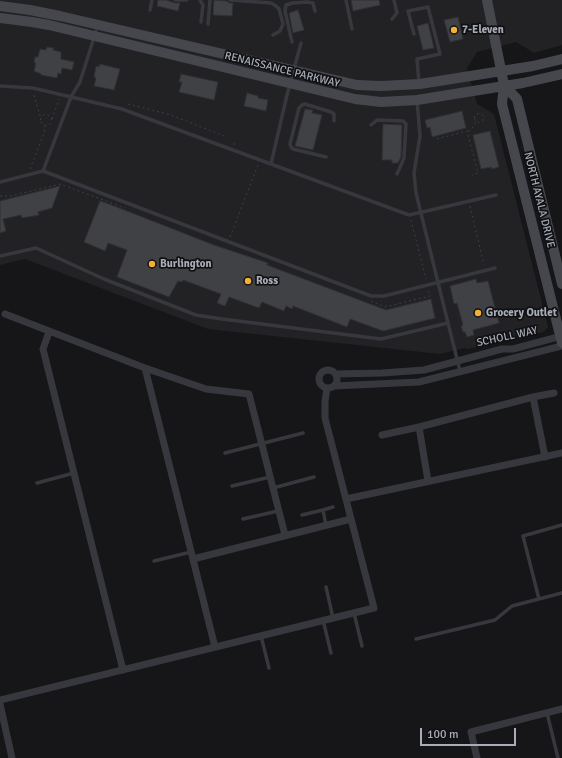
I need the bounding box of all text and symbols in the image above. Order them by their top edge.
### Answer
place label: 7-Eleven [462,23,504,37]
marker: 7-Eleven [449,25,459,35]
street label: RENAISSANCE PARKWAY [223,49,341,91]
street label: NORTH AYALA DRIVE [521,151,557,249]
place label: Burlington [160,257,211,271]
marker: Burlington [147,259,157,269]
place label: Ross [256,274,278,288]
marker: Ross [243,276,253,286]
place label: Grocery Outlet [486,306,557,320]
marker: Grocery Outlet [473,308,483,318]
street label: SCHOLL WAY [475,324,539,350]
scale bar [422,720,518,746]
text: 100 m [427,727,459,742]

